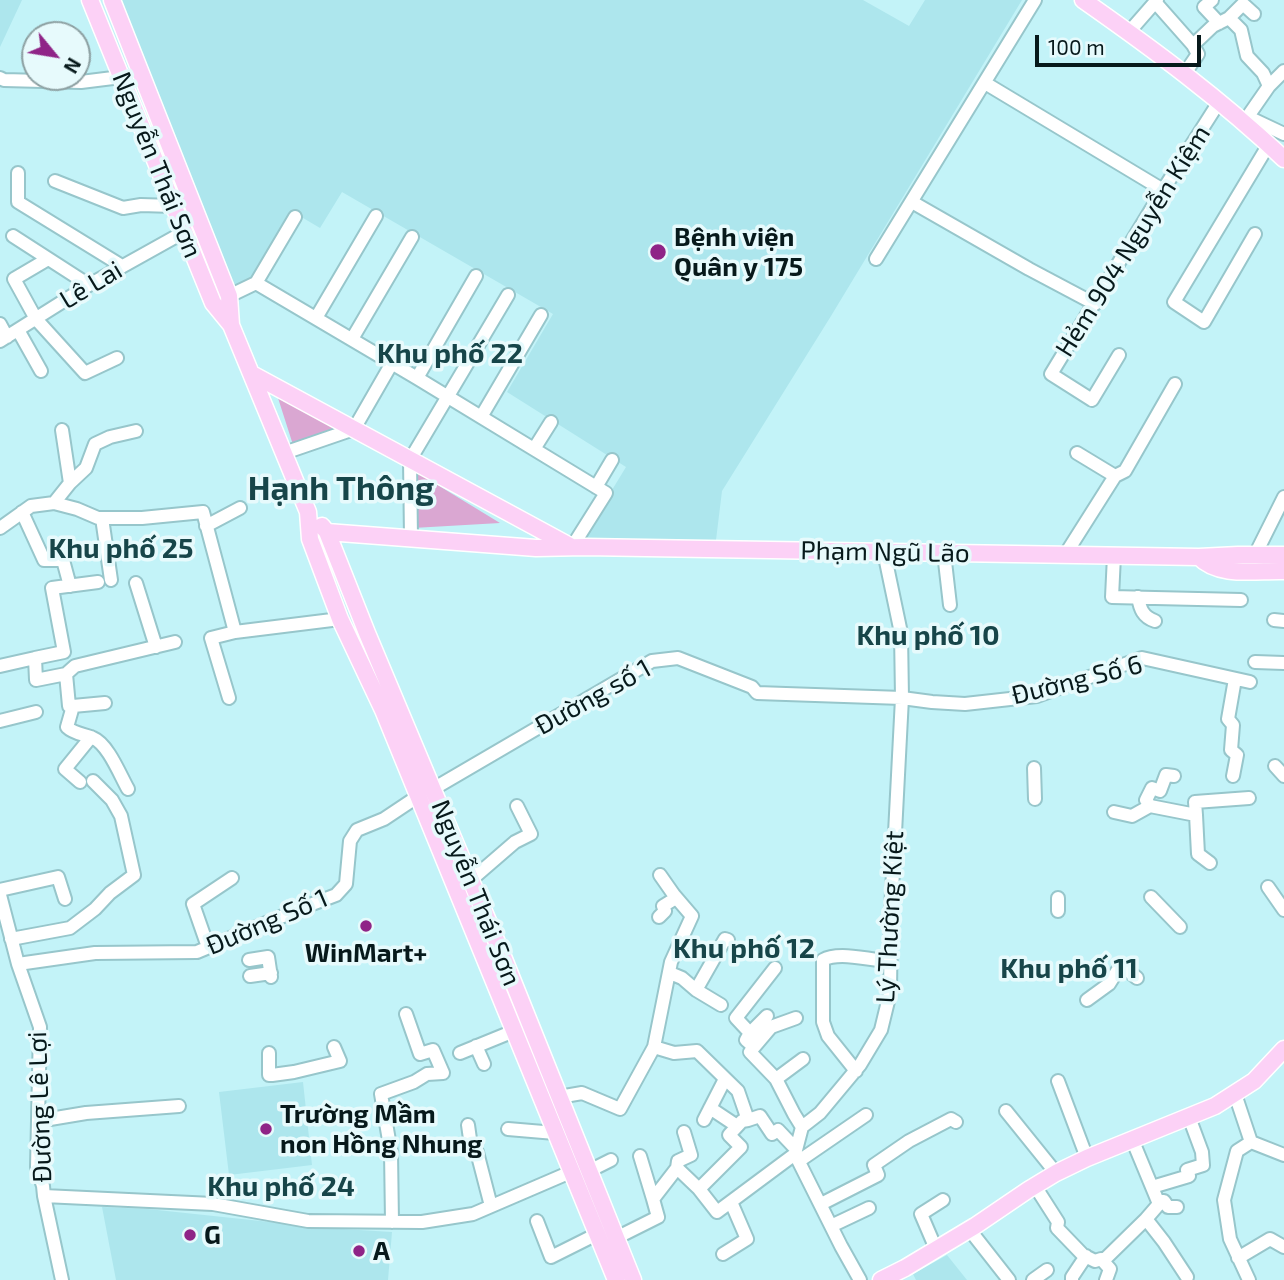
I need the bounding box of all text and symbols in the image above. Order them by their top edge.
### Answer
north arrow [21,21,91,91]
scale bar [1039,21,1205,65]
text: 100 m [1048,34,1105,59]
text: N [59,54,86,77]
street label: Nguyễn Thái Sơn [106,68,208,262]
street label: Hẻm 904 Nguyễn Kiệm [1049,120,1217,362]
place label: Bệnh viện Quân y 175 [674,221,803,282]
marker: Bệnh viện Quân y 175 [648,242,668,262]
street label: Lê Lai [54,254,128,316]
district label: Khu phố 22 [377,337,523,371]
district label: Hạnh Thông [248,469,434,509]
district label: Khu phố 25 [48,532,194,566]
street label: Phạm Ngũ Lão [800,535,970,569]
district label: Khu phố 10 [856,619,1000,653]
street label: Đường Số 6 [1009,649,1145,711]
street label: Đường số 1 [530,652,656,742]
street label: Nguyễn Thái Sơn [425,796,527,990]
street label: Lý Thường Kiệt [870,830,910,1004]
street label: Đường Số 1 [202,882,332,962]
marker: WinMart+ [358,918,374,934]
district label: Khu phố 12 [673,932,815,966]
place label: WinMart+ [305,937,427,969]
district label: Khu phố 11 [1000,952,1138,986]
street label: Đường Lê Lợi [22,1031,58,1183]
place label: Trường Mầm non Hồng Nhung [280,1098,482,1160]
marker: Trường Mầm non Hồng Nhung [258,1121,274,1137]
district label: Khu phố 24 [207,1170,355,1204]
place label: G [204,1219,221,1251]
marker: G [182,1227,198,1243]
place label: A [373,1235,390,1267]
marker: A [351,1243,367,1259]

